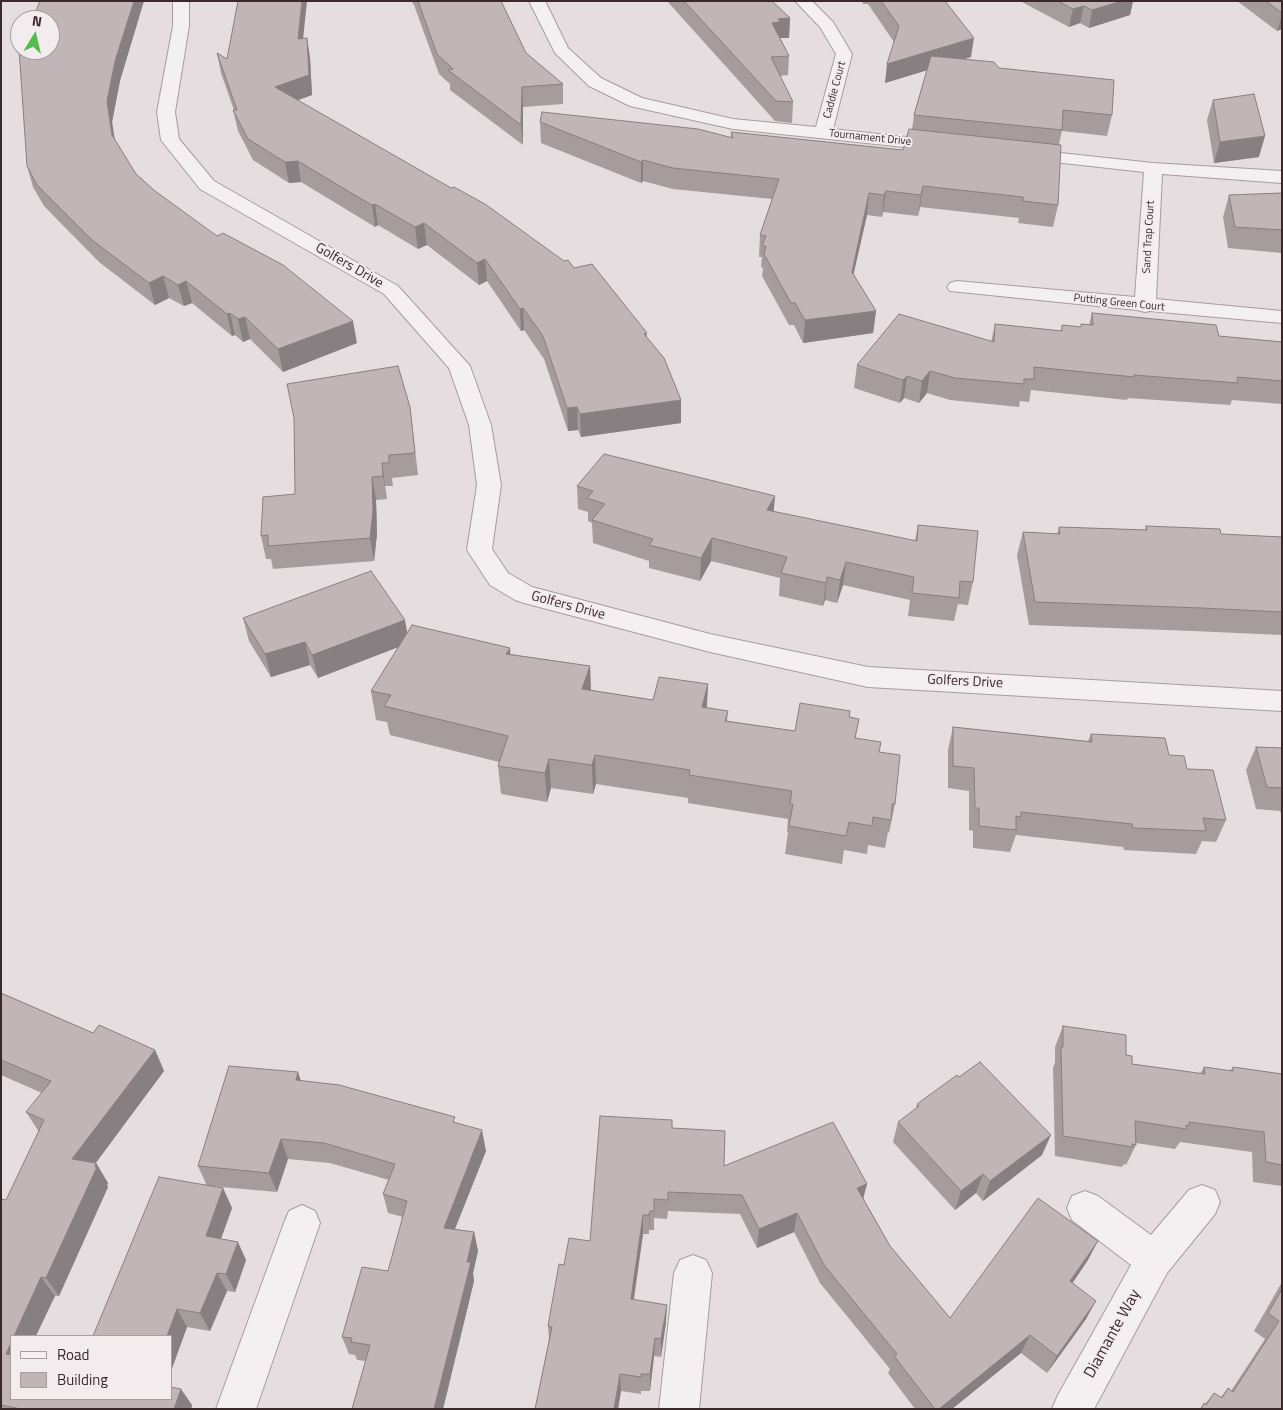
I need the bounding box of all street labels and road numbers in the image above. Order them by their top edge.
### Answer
street label: Caddie Court [821,60,849,120]
street label: Tournament Drive [828,127,912,149]
street label: Sand Trap Court [1140,200,1158,274]
street label: Golfers Drive [312,240,386,292]
street label: Putting Green Court [1073,292,1165,314]
street label: Golfers Drive [529,588,607,624]
street label: Golfers Drive [927,672,1003,692]
street label: Diamante Way [1081,1286,1145,1382]

